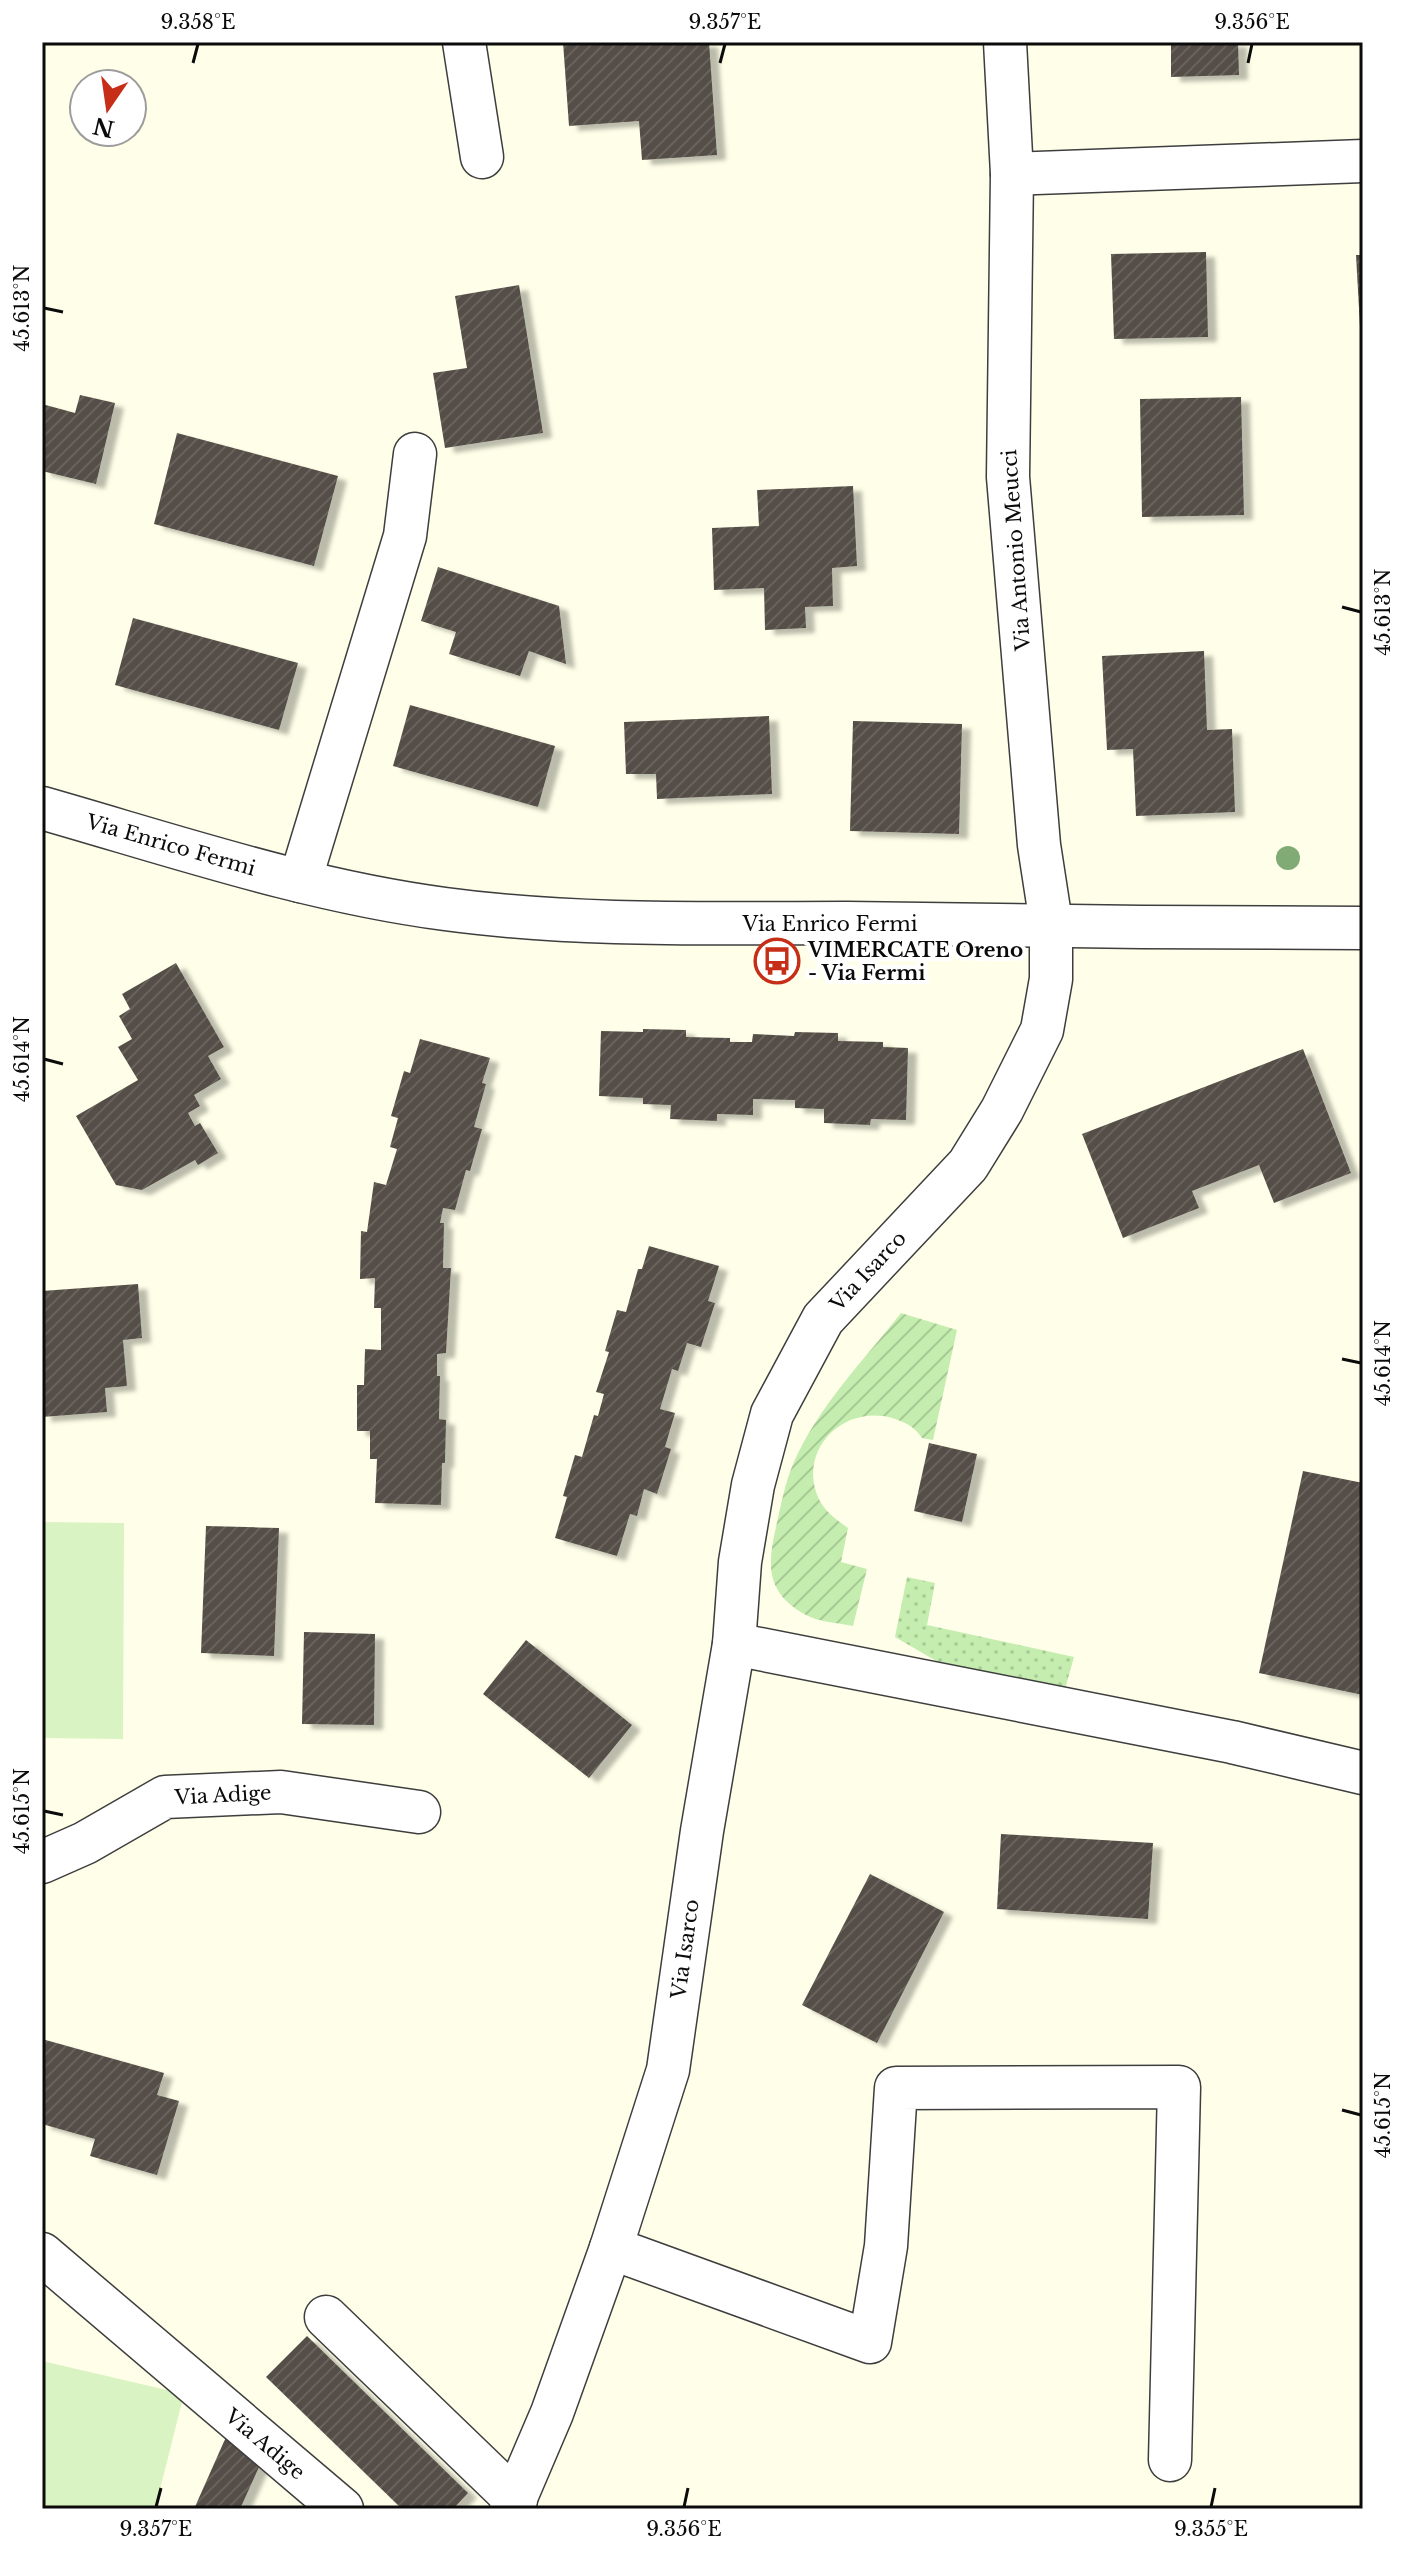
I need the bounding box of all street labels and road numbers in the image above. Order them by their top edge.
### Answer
street label: Via Antonio Meucci [997,448,1035,653]
street label: Via Enrico Fermi [83,809,259,881]
street label: Via Enrico Fermi [742,912,918,936]
street label: Via Isarco [824,1226,911,1317]
street label: Via Adige [173,1780,272,1810]
street label: Via Isarco [666,1898,704,2001]
street label: Via Adige [219,2403,310,2484]

